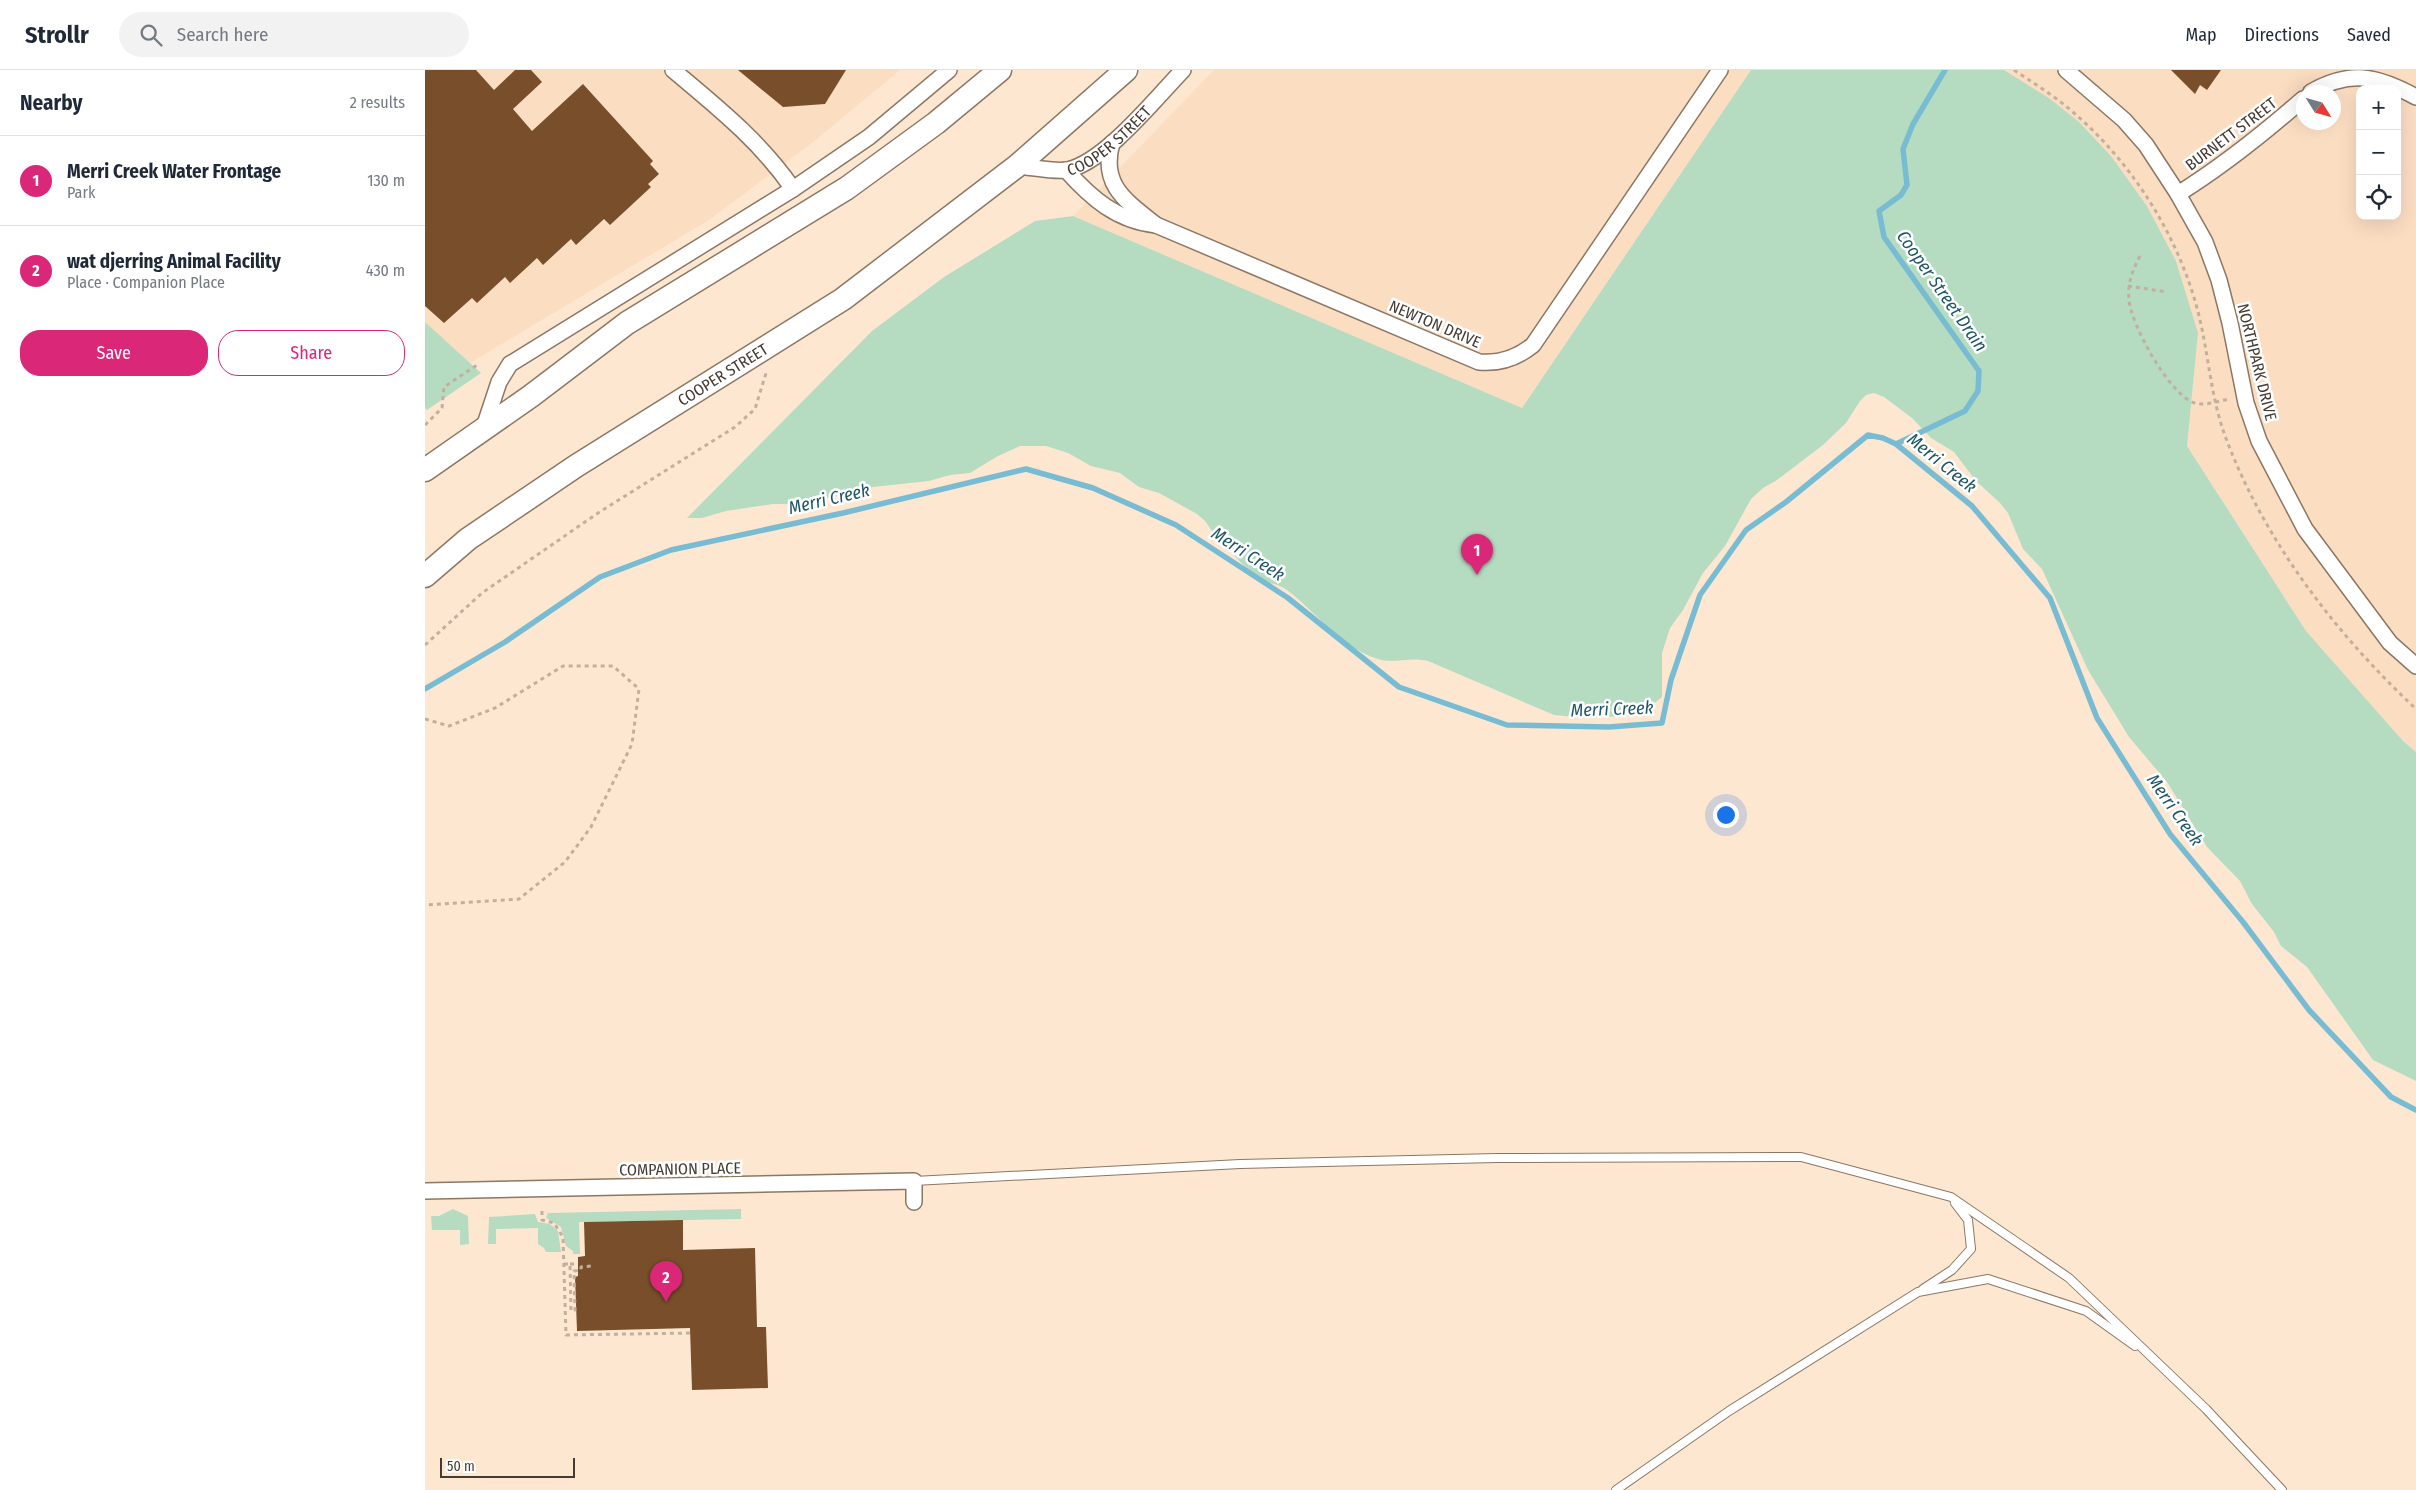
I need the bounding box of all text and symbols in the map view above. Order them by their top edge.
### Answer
search box [119,12,469,57]
text: Strollr [25,21,89,49]
icon: search [137,21,165,49]
text: Search here [177,23,268,46]
text: Map [2185,24,2217,46]
text: Directions [2245,24,2319,46]
text: Saved [2347,24,2391,46]
north arrow [2296,85,2341,130]
map controls [2356,85,2401,220]
button: + [2356,85,2401,130]
text: Nearby [20,90,82,116]
text: 2 results [350,93,405,112]
street label: BURNETT STREET [2182,93,2281,174]
street label: COOPER STREET [1065,101,1155,179]
button: − [2356,130,2401,175]
text: Merri Creek Water Frontage [67,160,281,183]
text: 1 [33,171,39,190]
text: 130 m [367,171,405,190]
button: locate [2356,175,2401,220]
text: Park [67,183,95,202]
water label: Cooper Street Drain [1892,226,1992,356]
text: wat djerring Animal Facility [67,250,281,273]
text: 2 [32,261,40,280]
text: 430 m [366,261,405,280]
text: Place · Companion Place [67,273,225,292]
street label: NEWTON DRIVE [1386,296,1484,352]
street label: NORTHPARK DRIVE [2233,302,2281,422]
button: Save [20,330,208,376]
button: Share [218,330,405,376]
street label: COOPER STREET [674,339,772,410]
water label: Merri Creek [1903,428,1981,498]
water label: Merri Creek [786,479,872,519]
water label: Merri Creek [1207,522,1289,586]
pin: 1 [1461,534,1493,575]
water label: Merri Creek [1570,697,1654,721]
water label: Merri Creek [2142,770,2208,850]
your location [1713,802,1739,828]
street label: COMPANION PLACE [619,1158,741,1180]
pin: 2 [650,1261,682,1302]
scale bar [440,1455,575,1478]
text: 50 m [447,1458,475,1475]

